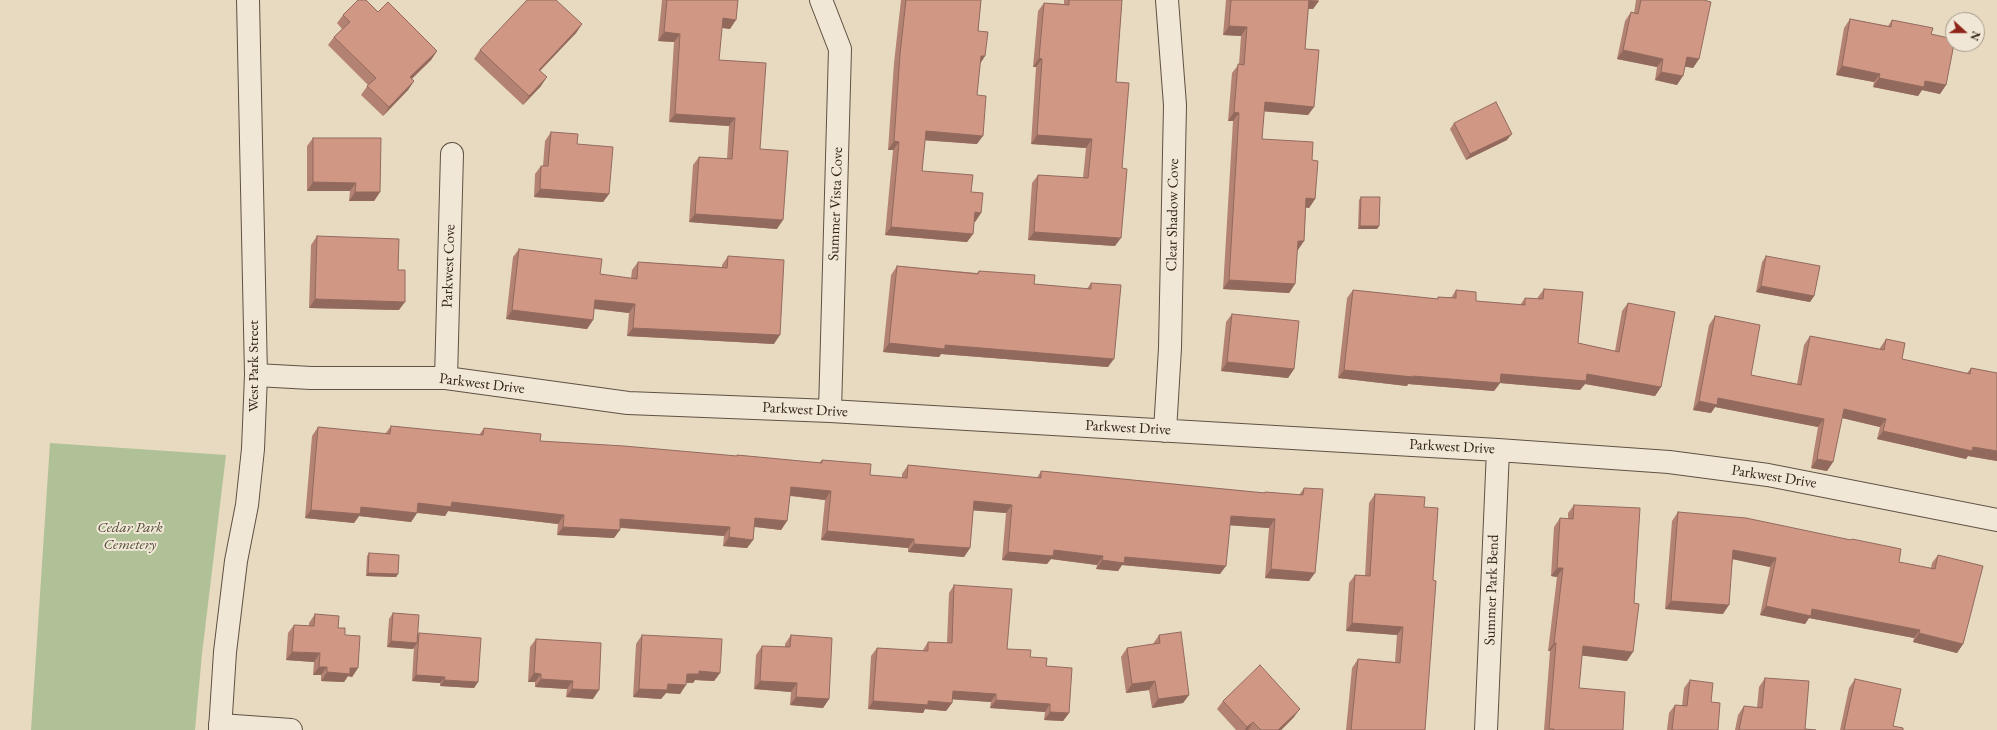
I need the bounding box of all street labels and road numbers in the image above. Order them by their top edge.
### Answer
street label: Summer Vista Cove [825,147,847,261]
street label: Clear Shadow Cove [1163,158,1183,272]
street label: Parkwest Cove [439,224,459,308]
street label: West Park Street [245,320,263,412]
street label: Parkwest Drive [438,370,526,398]
street label: Parkwest Drive [762,399,848,421]
street label: Parkwest Drive [1085,417,1171,439]
street label: Parkwest Drive [1409,436,1495,458]
street label: Parkwest Drive [1730,461,1818,493]
street label: Summer Park Bend [1481,534,1503,646]

